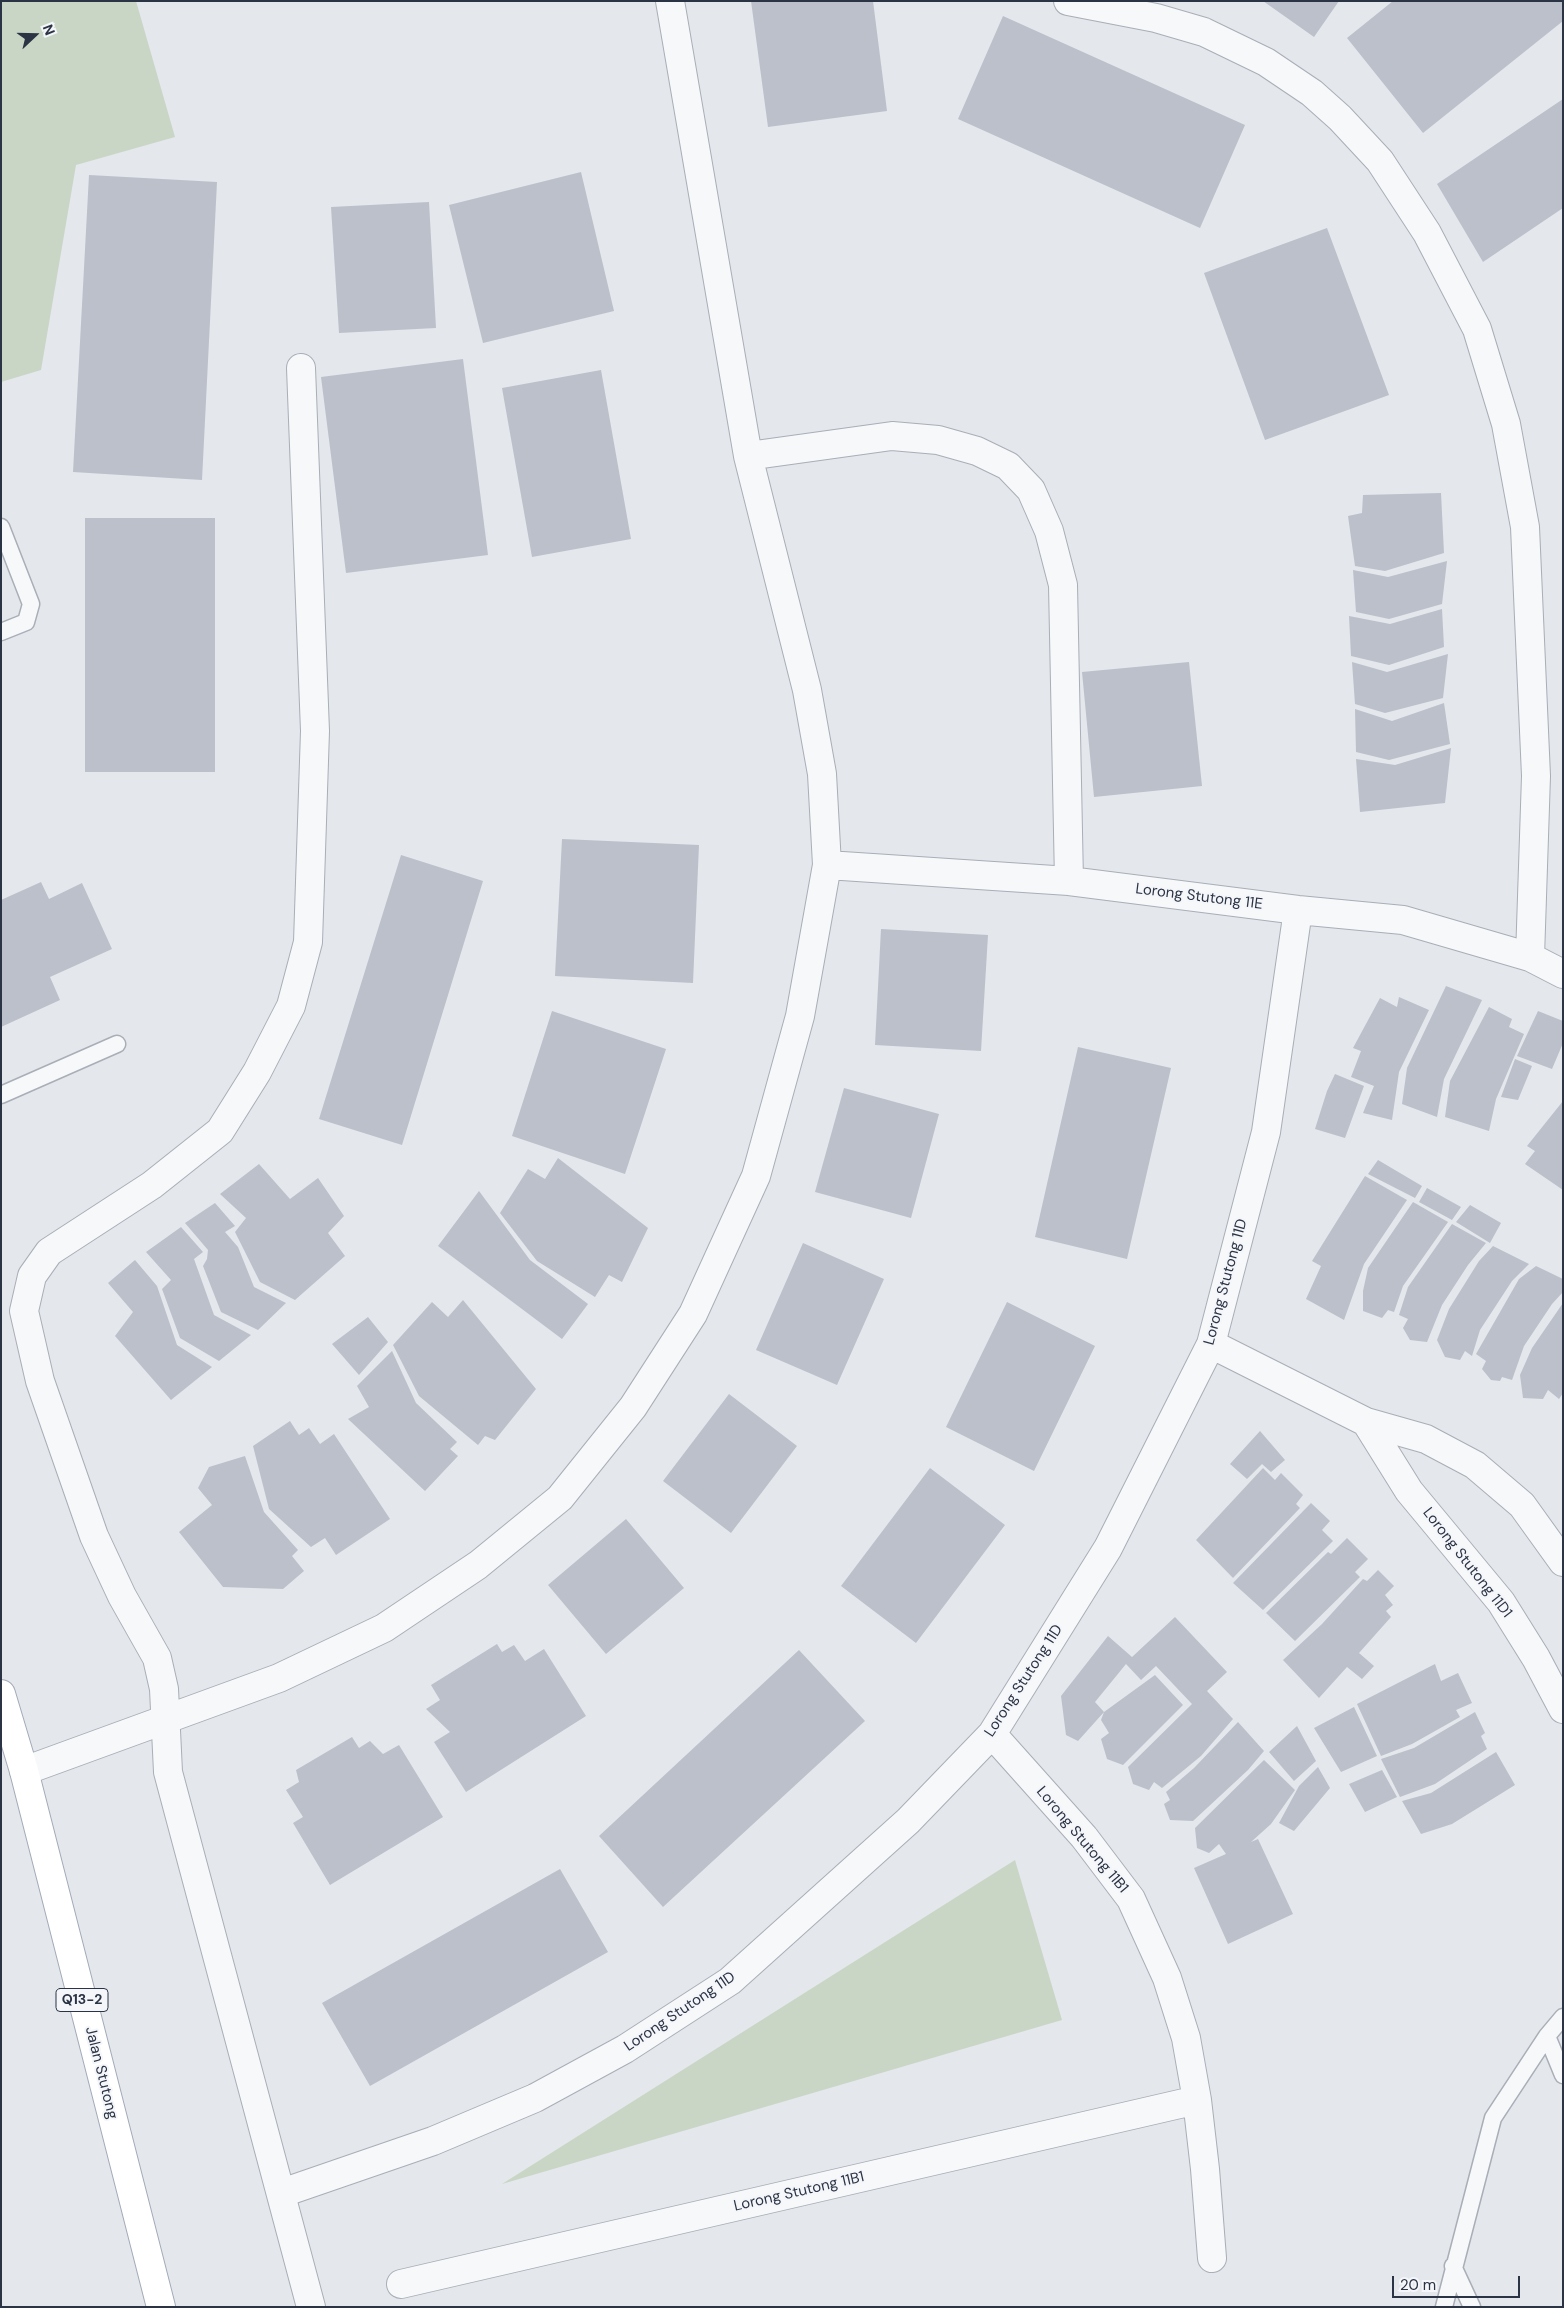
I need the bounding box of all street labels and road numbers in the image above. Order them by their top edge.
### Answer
street label: Lorong Stutong 11E [1134,880,1264,914]
street label: Lorong Stutong 11D [1200,1217,1252,1347]
street label: Lorong Stutong 11D1 [1418,1504,1516,1622]
street label: Lorong Stutong 11D [981,1622,1067,1740]
street label: Lorong Stutong 11B1 [1032,1783,1132,1897]
street label: Lorong Stutong 11D [621,1968,739,2056]
road number: Q13-2 [56,1988,108,2012]
street label: Jalan Stutong [81,2025,121,2121]
street label: Lorong Stutong 11B1 [732,2168,866,2216]

